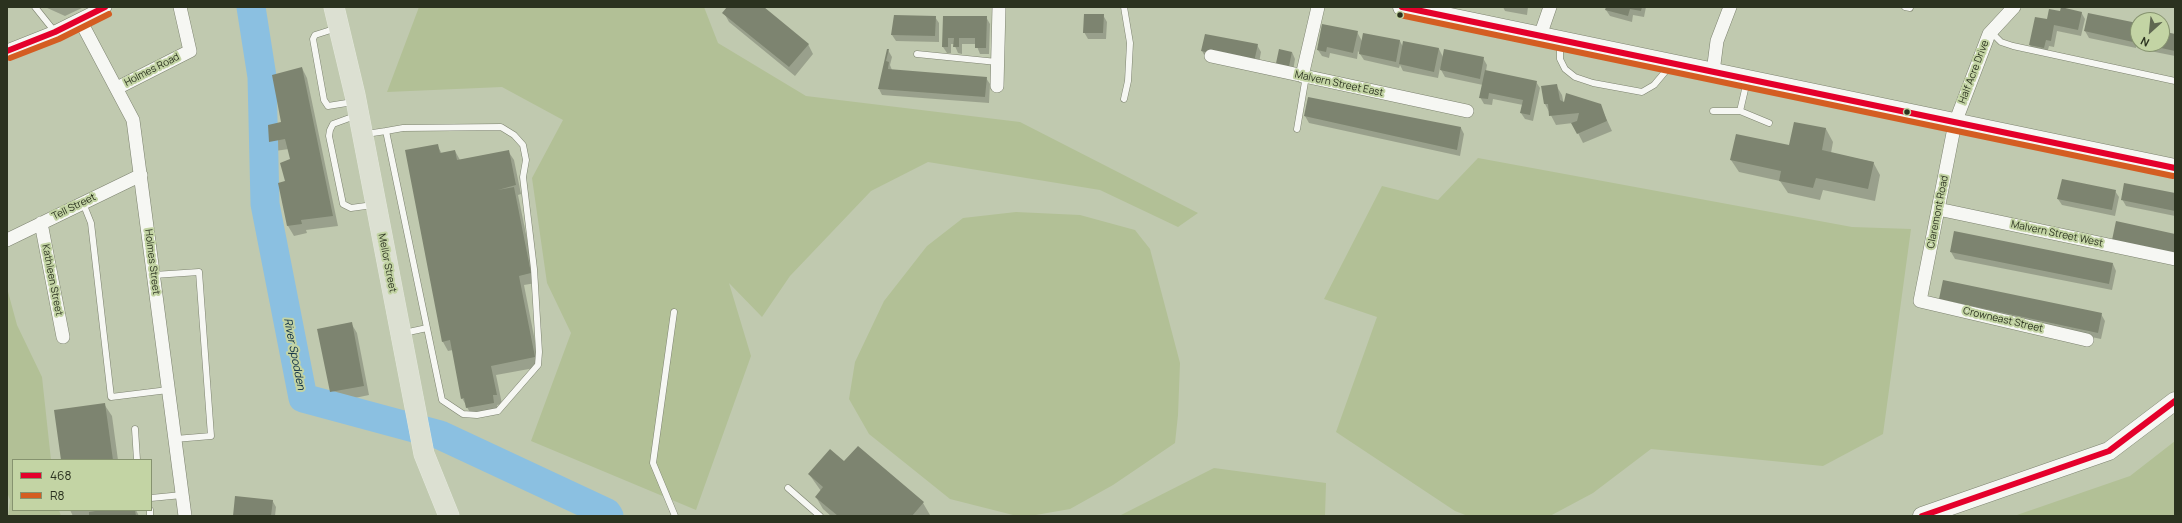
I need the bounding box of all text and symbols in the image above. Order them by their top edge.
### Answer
unlabelled marker [1395,10,1405,20]
north arrow [2130,12,2170,52]
text: N [2138,34,2152,51]
street label: Half Acre Drive [1956,39,1992,105]
street label: Holmes Road [122,51,182,89]
street label: Malvern Street East [1294,69,1384,99]
unlabelled marker [1902,107,1912,117]
street label: Claremont Road [1925,174,1951,250]
street label: Tell Street [50,191,98,223]
street label: Malvern Street West [2010,218,2104,250]
street label: Holmes Street [142,229,162,295]
street label: Mellor Street [375,232,399,294]
street label: Kathleen Street [39,243,65,317]
street label: Crowneast Street [1962,305,2044,335]
water label: River Spodden [281,317,307,391]
legend [12,459,152,511]
text: 468 [50,467,72,484]
text: R8 [50,487,65,504]

